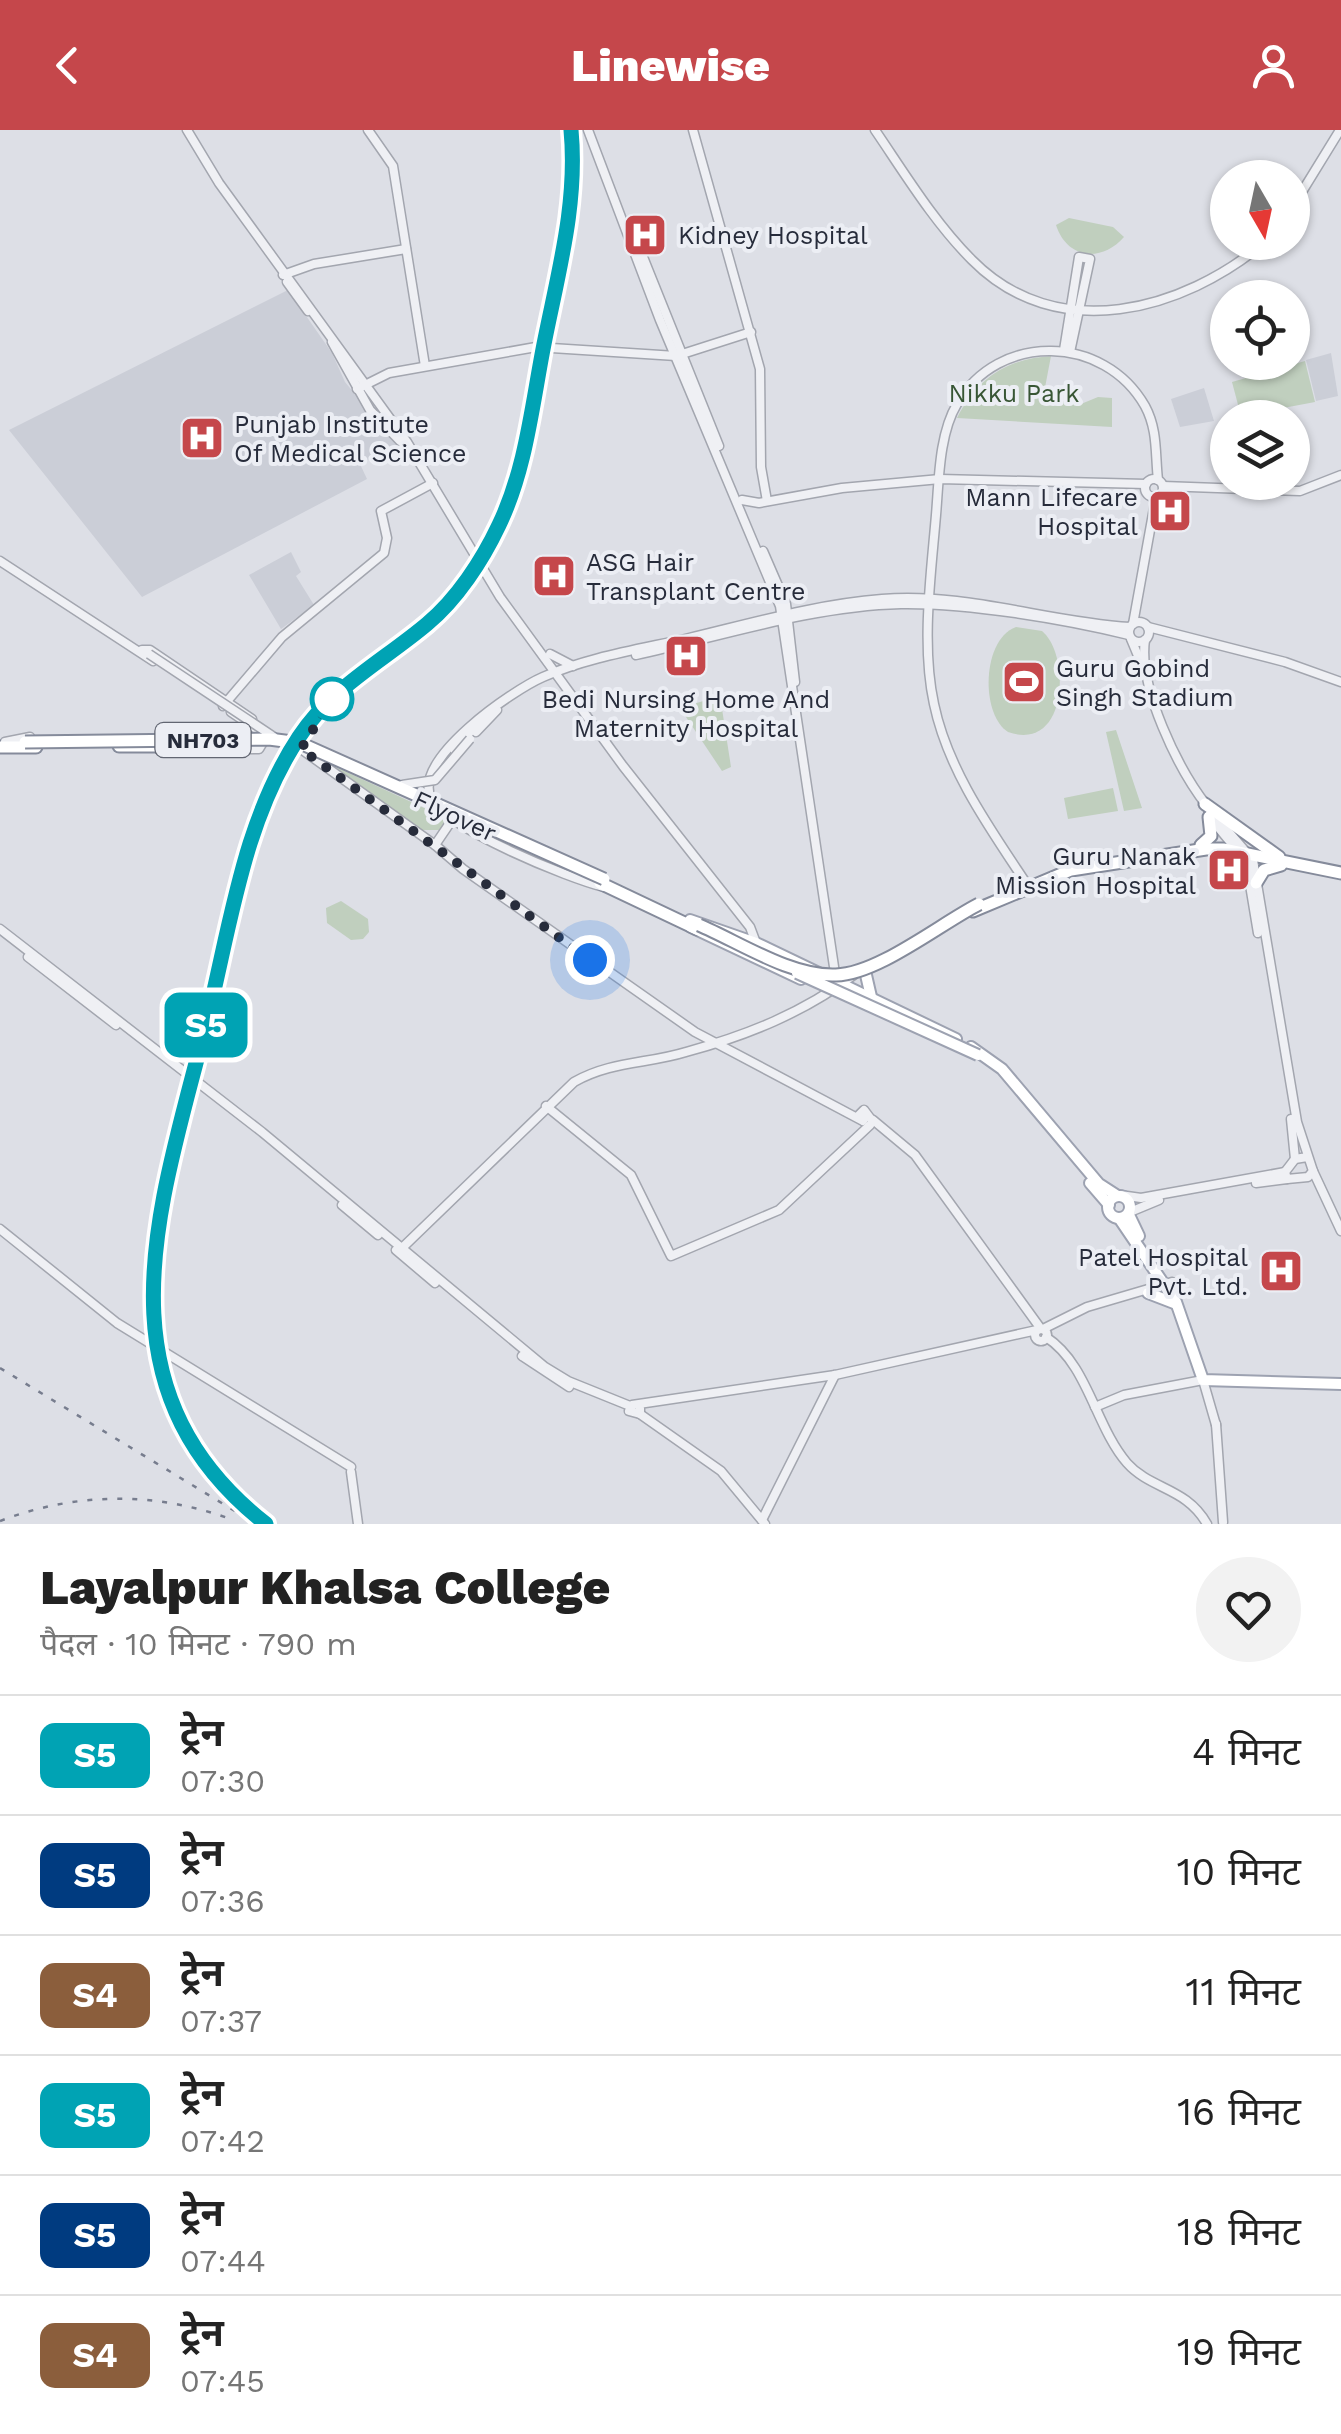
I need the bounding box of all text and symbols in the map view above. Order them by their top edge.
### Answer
icon: back [40,38,95,93]
icon: person [1246,38,1301,93]
text: Linewise [571,39,770,92]
north arrow [1210,160,1310,260]
map controls [1210,160,1310,500]
hospital icon: Kidney Hospital [622,212,668,258]
place label: Kidney Hospital [678,221,868,250]
button: locate [1210,280,1310,380]
park label: Nikku Park [948,379,1080,408]
button: layers [1210,400,1310,500]
place label: Punjab Institute Of Medical Science [234,410,466,468]
hospital icon: Punjab Institute Of Medical Science [179,415,225,461]
place label: Mann Lifecare Hospital [965,483,1138,541]
hospital icon: Mann Lifecare Hospital [1147,488,1193,534]
place label: ASG Hair Transplant Centre [586,548,805,606]
hospital icon: ASG Hair Transplant Centre [531,553,577,599]
hospital icon: Bedi Nursing Home And Maternity Hospital [663,633,709,679]
place label: Guru Gobind Singh Stadium [1056,654,1234,712]
sports icon: Guru Gobind Singh Stadium [1001,659,1047,705]
unlabelled marker [311,678,353,720]
place label: Bedi Nursing Home And Maternity Hospital [542,685,830,743]
road number: NH703 [156,723,250,757]
street label: Flyover [409,784,501,848]
place label: Guru Nanak Mission Hospital [995,842,1196,900]
hospital icon: Guru Nanak Mission Hospital [1206,847,1252,893]
your location [565,935,615,985]
line badge: S5 [161,992,251,1058]
text: S5 [185,1004,227,1046]
place label: Patel Hospital Pvt. Ltd. [1078,1243,1248,1301]
hospital icon: Patel Hospital Pvt. Ltd. [1258,1248,1304,1294]
button: heart [1196,1557,1301,1662]
text: Layalpur Khalsa College [40,1559,610,1616]
text: पैदल · 10 मिनट · 790 m [40,1625,357,1663]
text: ट्रेन [180,1711,224,1755]
text: 4 मिनट [1192,1730,1301,1774]
text: S5 [74,1734,116,1776]
text: 07:30 [180,1762,265,1800]
text: ट्रेन [180,1831,224,1875]
text: 10 मिनट [1177,1850,1301,1894]
text: S5 [74,1854,116,1896]
text: 07:36 [180,1882,265,1920]
text: ट्रेन [180,1951,224,1995]
text: 11 मिनट [1186,1970,1301,2014]
text: S4 [72,1974,118,2016]
text: 07:37 [180,2002,262,2040]
text: ट्रेन [180,2071,224,2115]
text: 16 मिनट [1177,2090,1301,2134]
text: S5 [74,2094,116,2136]
text: 07:42 [180,2122,265,2160]
text: ट्रेन [180,2191,224,2235]
text: 18 मिनट [1177,2210,1301,2254]
text: S5 [74,2214,116,2256]
text: 07:44 [180,2242,266,2280]
text: ट्रेन [180,2311,224,2355]
text: 19 मिनट [1177,2330,1301,2374]
text: S4 [72,2334,118,2376]
text: 07:45 [180,2362,265,2400]

